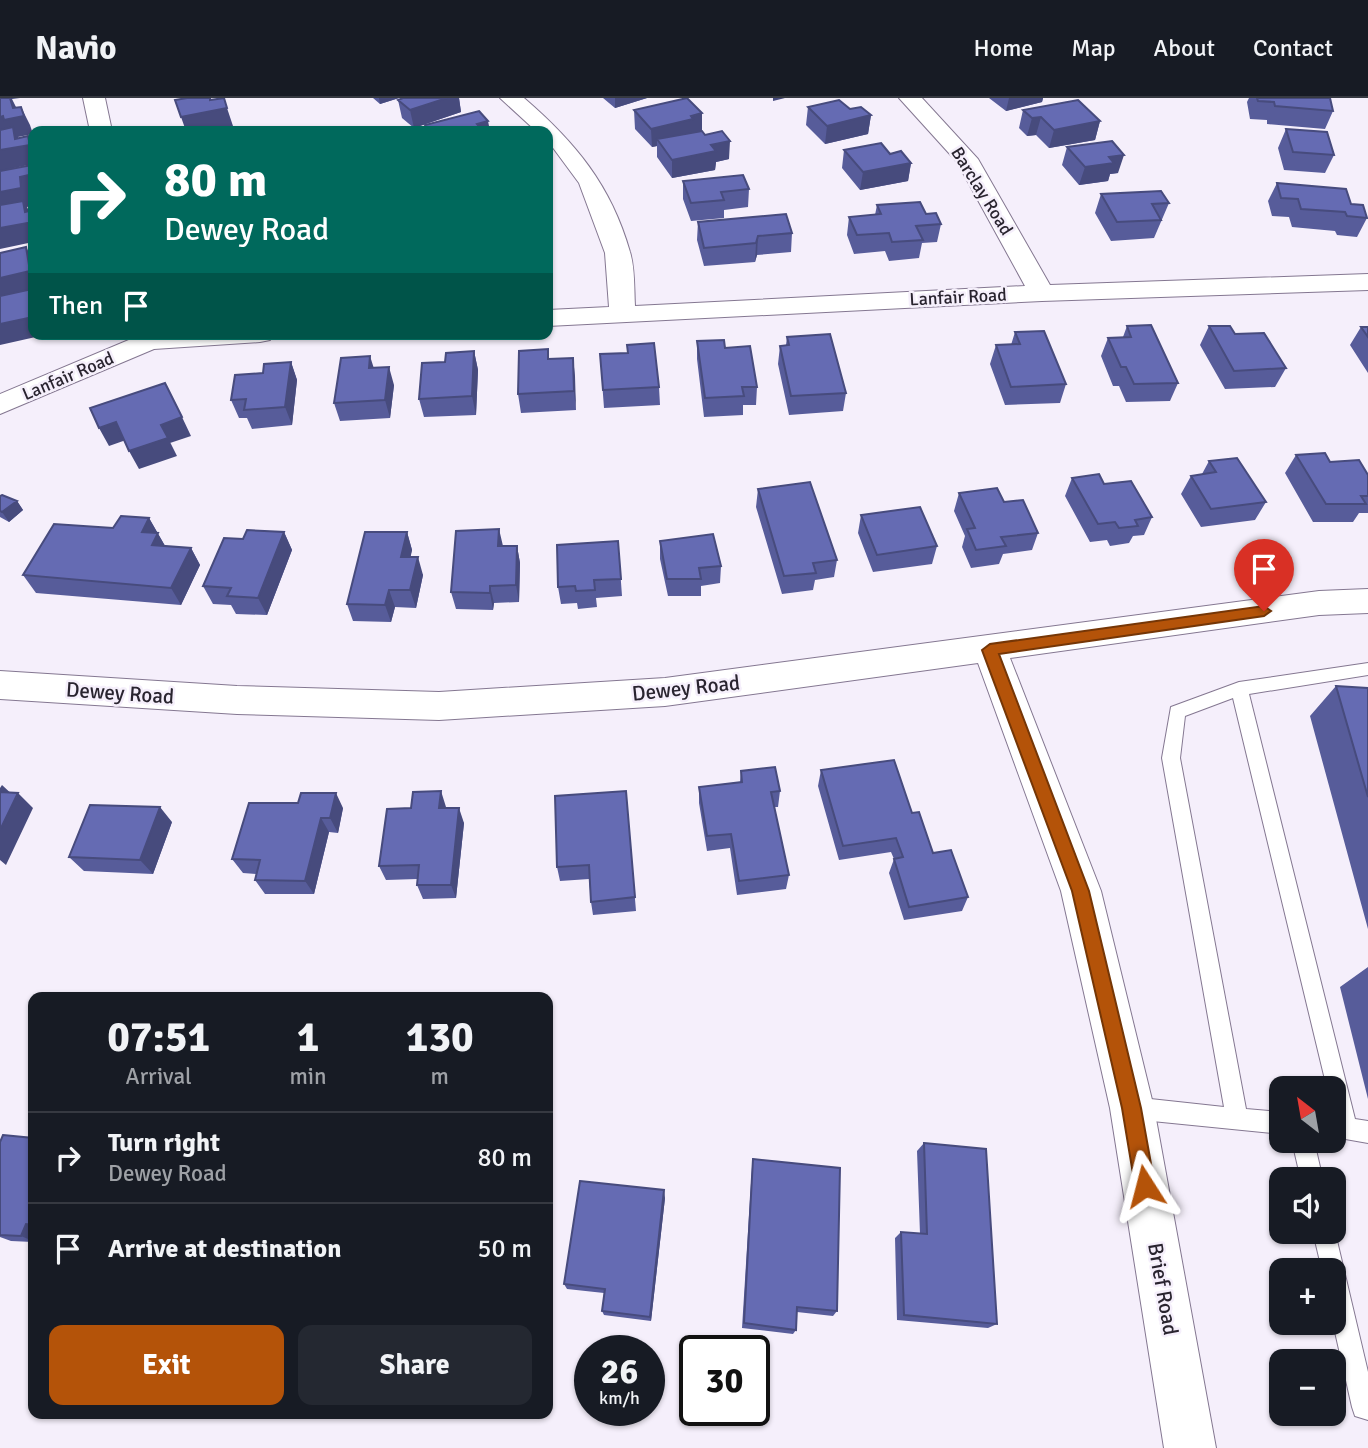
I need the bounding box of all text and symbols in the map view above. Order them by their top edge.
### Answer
text: Navio [35,28,117,69]
text: Home [973,33,1033,63]
text: Map [1071,33,1116,63]
text: About [1154,33,1215,63]
text: Contact [1253,33,1333,63]
street label: Barclay Road [946,143,1018,239]
text: 80 m [164,150,267,210]
icon: right [49,154,140,245]
text: Dewey Road [164,210,329,249]
street label: Lanfair Road [909,283,1007,311]
icon: arrive [117,287,155,325]
text: Then [49,290,103,322]
street label: Lanfair Road [19,347,117,405]
pin [1234,539,1294,611]
icon: arrive [1245,550,1283,588]
street label: Dewey Road [631,669,741,707]
street label: Dewey Road [65,676,175,710]
text: 07:51 [107,1012,210,1063]
text: 1 [297,1012,319,1063]
text: 130 [406,1012,474,1063]
text: Arrival [126,1062,192,1091]
text: min [289,1062,327,1091]
text: m [431,1062,449,1091]
north arrow [1269,1076,1346,1153]
map controls [1269,1076,1346,1426]
text: Turn right [108,1127,220,1159]
icon: right [49,1139,87,1177]
text: 80 m [477,1142,532,1174]
position arrow [1108,1149,1182,1223]
text: Dewey Road [108,1159,227,1188]
button: sound [1269,1167,1346,1244]
icon: arrive [49,1230,87,1268]
text: Arrive at destination [108,1233,341,1265]
text: 50 m [477,1233,532,1265]
street label: Brief Road [1142,1241,1184,1337]
button: + [1269,1258,1346,1335]
button: Exit [49,1325,284,1405]
button: Share [298,1325,532,1405]
speed limit sign: 30 [679,1335,770,1426]
button: − [1269,1349,1346,1426]
text: 26 [601,1350,638,1393]
text: km/h [599,1387,640,1409]

